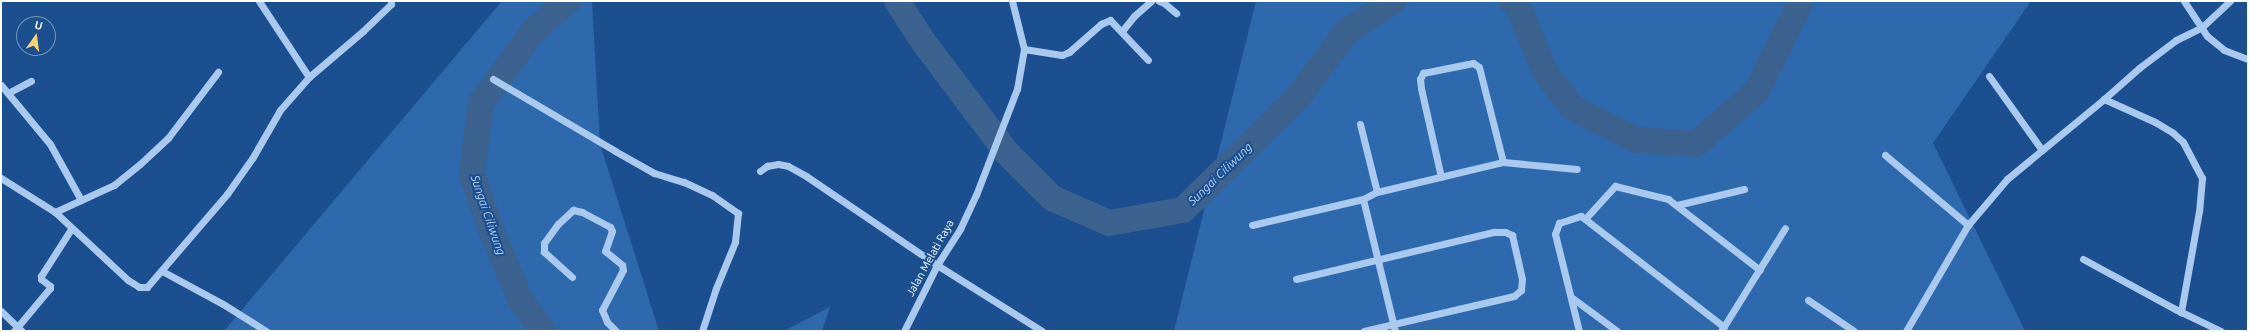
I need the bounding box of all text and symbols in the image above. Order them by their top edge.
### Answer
north arrow [16,16,56,56]
text: U [33,19,44,32]
water label: Sungai Ciliwung [1185,140,1255,208]
water label: Sungai Ciliwung [468,173,508,257]
street label: Jalan Melati Raya [903,217,957,299]

